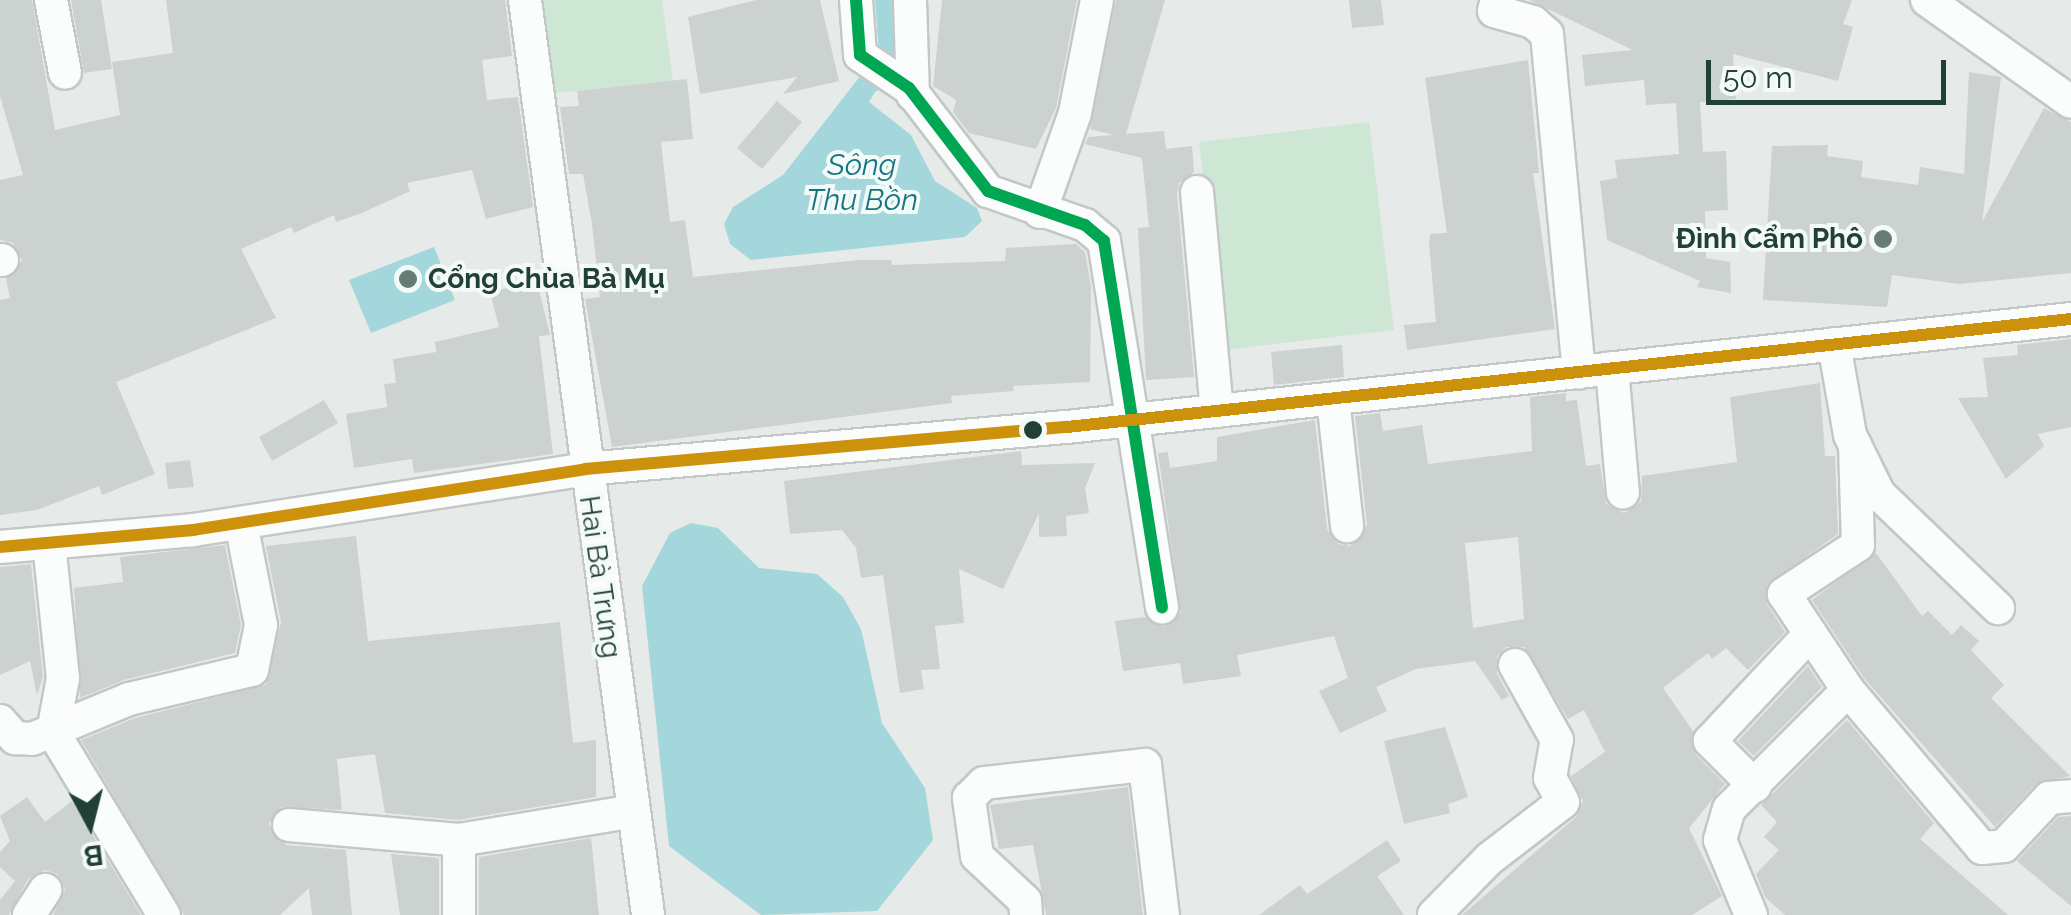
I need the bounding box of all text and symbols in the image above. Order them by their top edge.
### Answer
scale bar [1711,40,1951,102]
text: 50 m [1723,60,1793,95]
water label: Sông Thu Bồn [806,147,918,218]
place label: Đình Cẩm Phô [1676,222,1863,256]
marker: Đình Cẩm Phô [1872,228,1894,250]
place label: Cổng Chùa Bà Mụ [428,262,665,296]
marker: Cổng Chùa Bà Mụ [397,268,419,290]
unlabelled marker [1023,420,1043,440]
street label: Hai Bà Trưng [572,493,628,661]
north arrow [40,775,140,875]
text: B [82,838,105,873]

